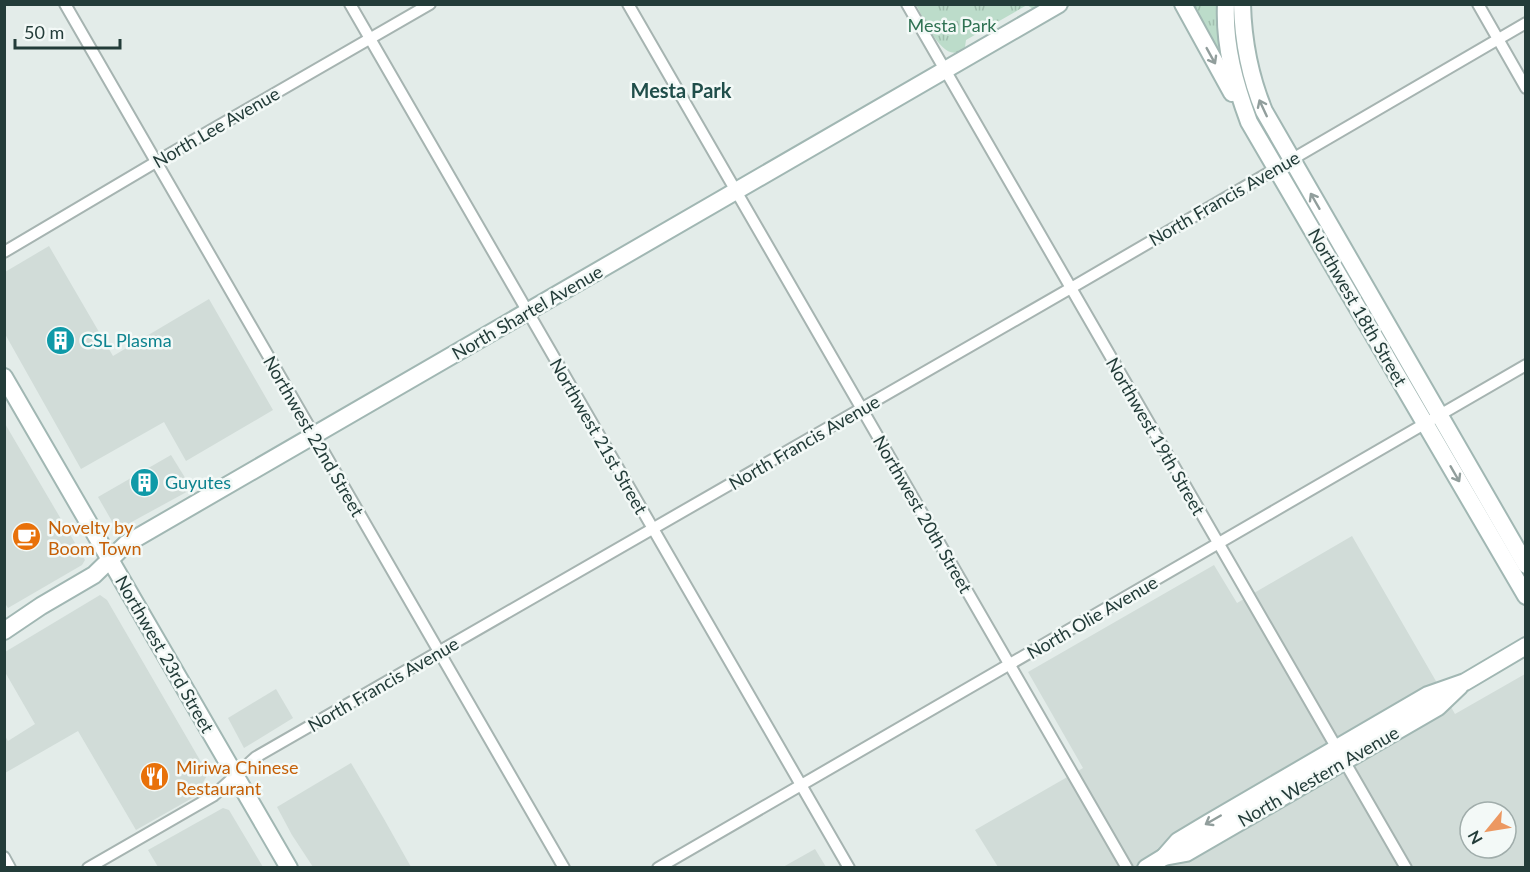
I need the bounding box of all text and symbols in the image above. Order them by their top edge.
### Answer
scale bar [15,12,120,50]
park label: Mesta Park [908,14,997,36]
text: 50 m [24,21,64,43]
one-way arrow [1206,46,1217,64]
district label: Mesta Park [631,78,732,102]
street label: North Lee Avenue [149,82,283,172]
one-way arrow [1257,99,1269,117]
street label: North Francis Avenue [1145,146,1303,250]
one-way arrow [1309,193,1321,210]
street label: Northwest 18th Street [1304,224,1412,390]
street label: North Shartel Avenue [448,260,606,364]
building icon: CSL Plasma [44,324,76,356]
place label: CSL Plasma [81,329,172,351]
street label: Northwest 22nd Street [259,352,369,521]
street label: Northwest 19th Street [1102,353,1210,519]
street label: Northwest 21st Street [545,354,653,518]
street label: North Francis Avenue [725,390,883,494]
street label: Northwest 20th Street [869,431,977,597]
one-way arrow [1449,465,1461,482]
building icon: Guyutes [128,466,160,498]
place label: Guyutes [165,471,231,493]
place label: Novelty by Boom Town [48,516,141,559]
cafe icon: Novelty by Boom Town [11,521,43,553]
street label: Northwest 23rd Street [111,571,219,737]
street label: North Olie Avenue [1023,571,1161,663]
street label: North Francis Avenue [304,632,462,736]
street label: North Western Avenue [1234,721,1402,831]
place label: Miriwa Chinese Restaurant [176,756,299,799]
restaurant icon: Miriwa Chinese Restaurant [139,761,171,793]
north arrow [1458,800,1518,860]
one-way arrow [1205,814,1222,826]
text: N [1463,828,1486,848]

